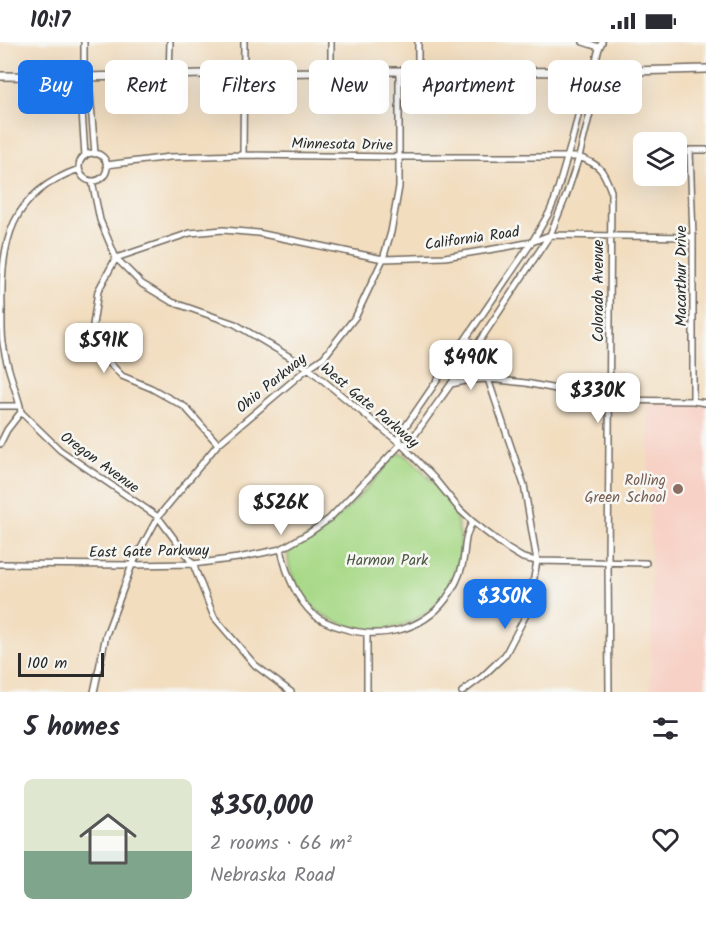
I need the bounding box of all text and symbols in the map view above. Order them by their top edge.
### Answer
text: 10:17 [30,4,70,39]
chip: Buy [18,60,93,114]
chip: Rent [105,60,188,114]
chip: Filters [200,60,297,114]
chip: New [309,60,389,114]
chip: Apartment [401,60,536,114]
chip: House [548,60,642,114]
street label: Minnesota Drive [291,132,393,158]
map controls [633,132,687,186]
button: layers [633,132,687,186]
street label: California Road [423,220,522,258]
street label: Macarthur Drive [670,225,694,326]
street label: Colorado Avenue [587,239,611,342]
pin: $591K [62,323,146,374]
text: $591K [79,326,129,358]
pin: $490K [429,340,513,391]
text: $490K [443,343,499,375]
street label: Ohio Parkway [231,347,313,420]
street label: West Gate Parkway [315,357,425,455]
pin: $330K [556,373,640,424]
text: $330K [570,376,626,408]
street label: Oregon Avenue [55,426,144,500]
place label: Rolling Green School [584,469,666,510]
marker: Rolling Green School [671,482,685,496]
pin: $526K [239,485,323,536]
text: $526K [253,488,309,520]
street label: East Gate Parkway [89,539,210,565]
park label: Harmon Park [346,549,429,573]
pin: $350K [463,579,547,630]
text: $350K [477,582,533,614]
scale bar [18,650,104,678]
text: 100 m [27,651,67,676]
text: 5 homes [24,707,120,749]
icon: filters [649,712,682,745]
text: $350,000 [210,786,313,828]
icon: home [72,803,144,875]
icon: heart [649,823,682,856]
text: 2 rooms · 66 m² [210,828,352,860]
text: Nebraska Road [210,860,334,892]

